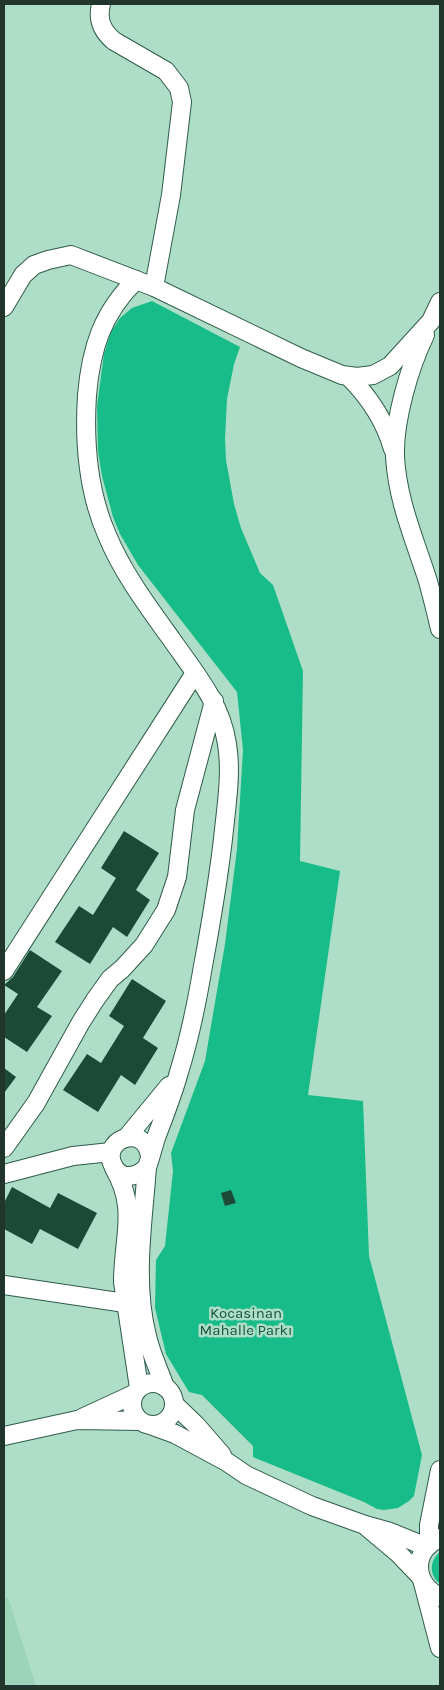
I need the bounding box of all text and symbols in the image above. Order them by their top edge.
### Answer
park label: Kocasinan Mahalle Parkı [200,1304,292,1339]

